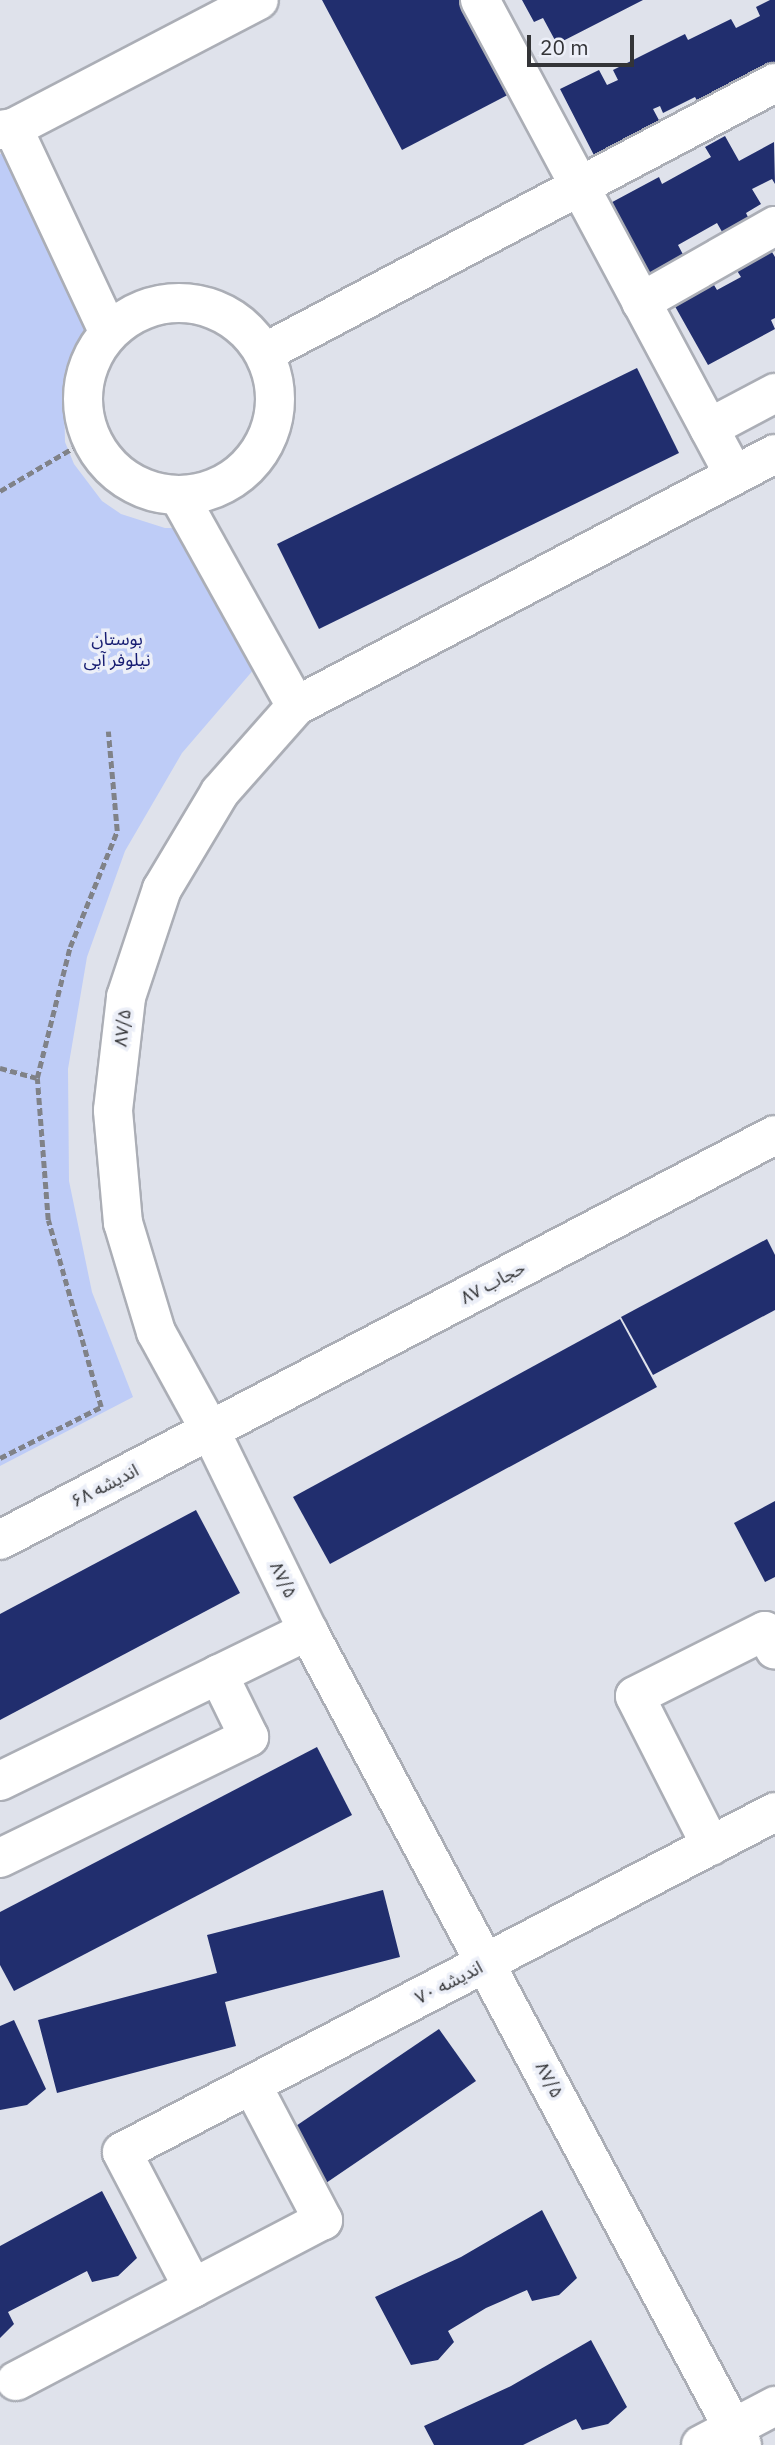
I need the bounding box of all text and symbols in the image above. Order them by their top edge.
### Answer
scale bar [530,21,637,65]
text: 20 m [540,33,589,61]
park label: بوستان نیلوفر آبی [83,629,151,672]
street label: ۸۷/۵ [110,1008,136,1048]
street label: حجاب ۸۷ [457,1257,529,1309]
street label: اندیشه ۶۸ [68,1460,142,1512]
street label: ۸۷/۵ [265,1558,301,1602]
street label: اندیشه ۷۰ [412,1957,486,2009]
street label: ۸۷/۵ [531,2058,567,2102]

